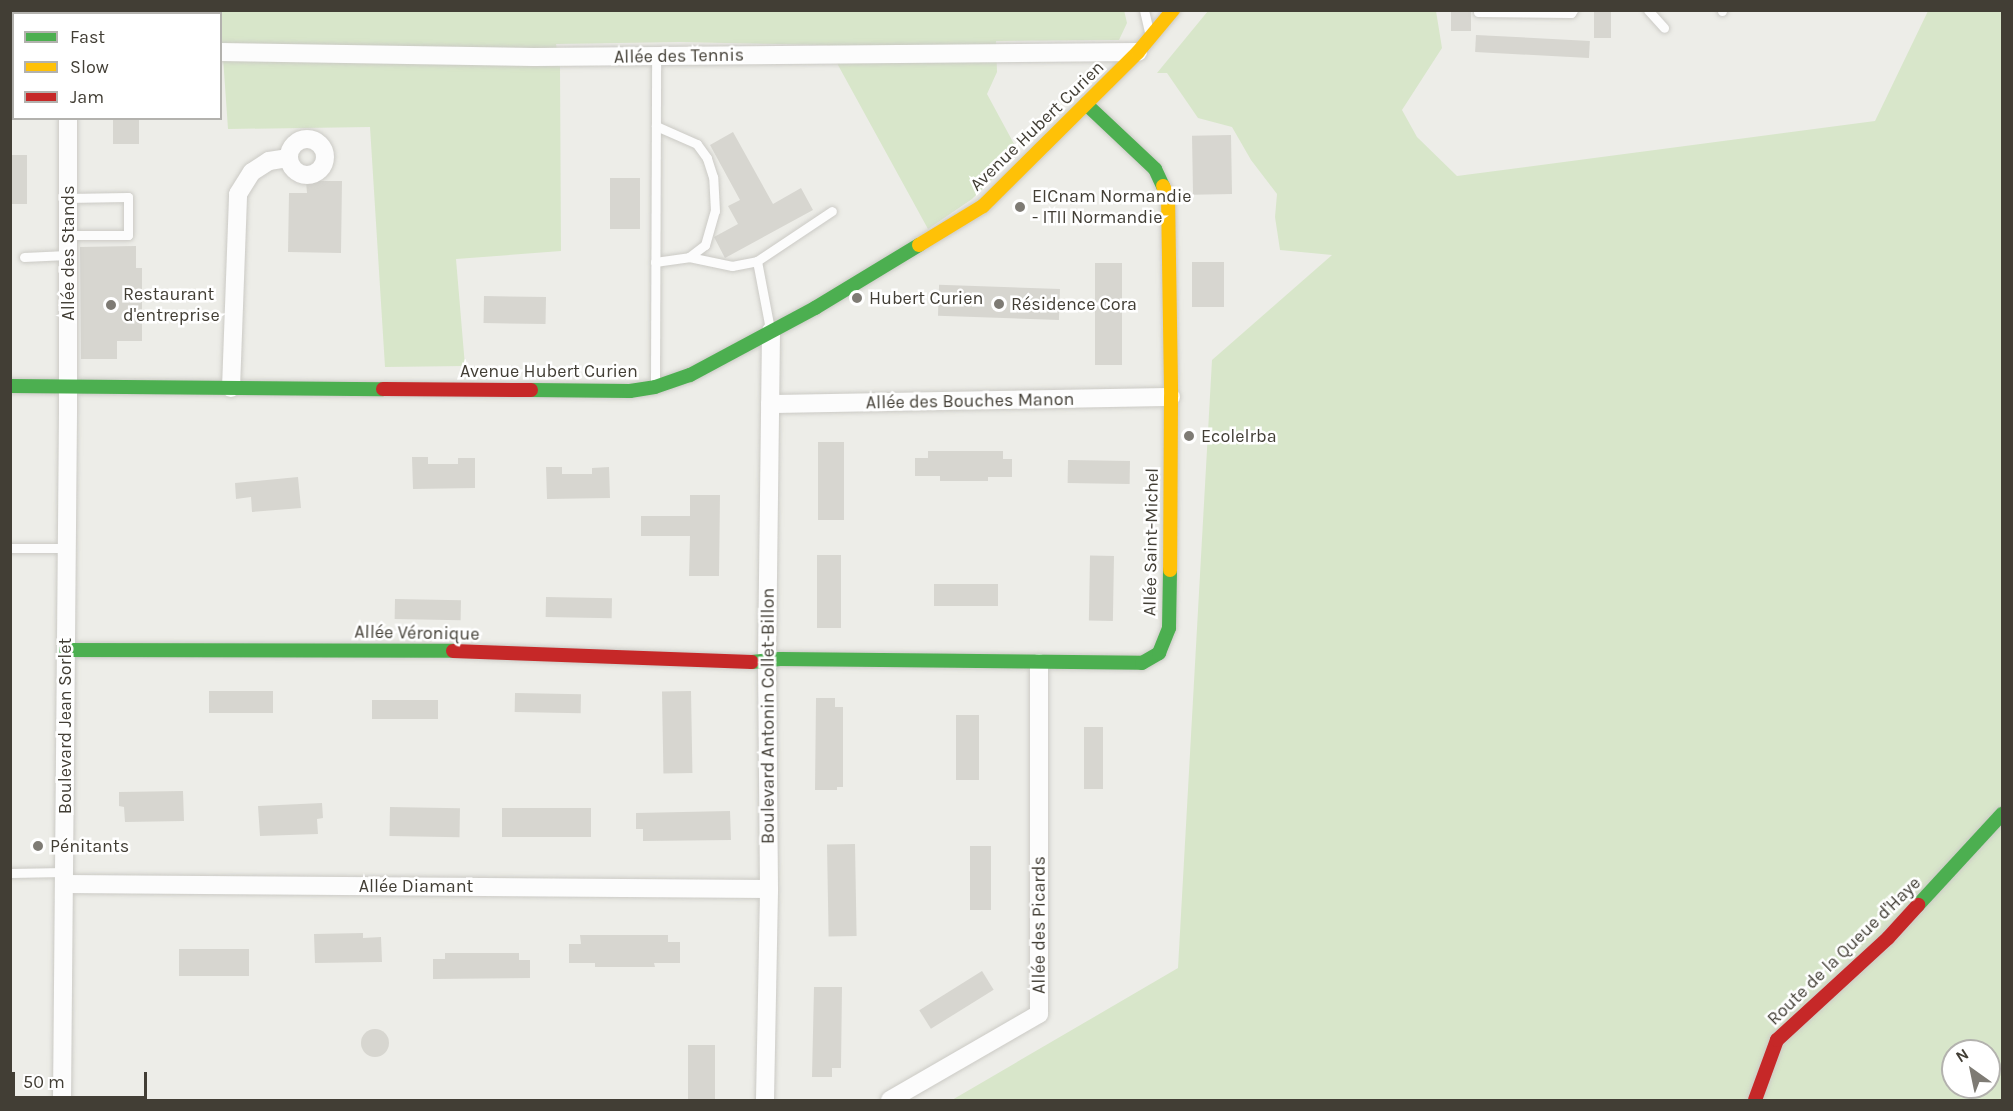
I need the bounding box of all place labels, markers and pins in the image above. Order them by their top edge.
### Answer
place label: EICnam Normandie - ITII Normandie [1032,186,1192,228]
marker: EICnam Normandie - ITII Normandie [1013,200,1027,214]
place label: Restaurant d'entreprise [123,284,220,326]
place label: Hubert Curien [869,287,983,309]
marker: Hubert Curien [850,291,864,305]
place label: Résidence Cora [1011,293,1137,315]
marker: Résidence Cora [992,297,1006,311]
marker: Restaurant d'entreprise [104,298,118,312]
place label: Ecolelrba [1201,425,1277,447]
marker: Ecolelrba [1182,429,1196,443]
place label: Pénitants [50,835,129,857]
marker: Pénitants [31,839,45,853]

